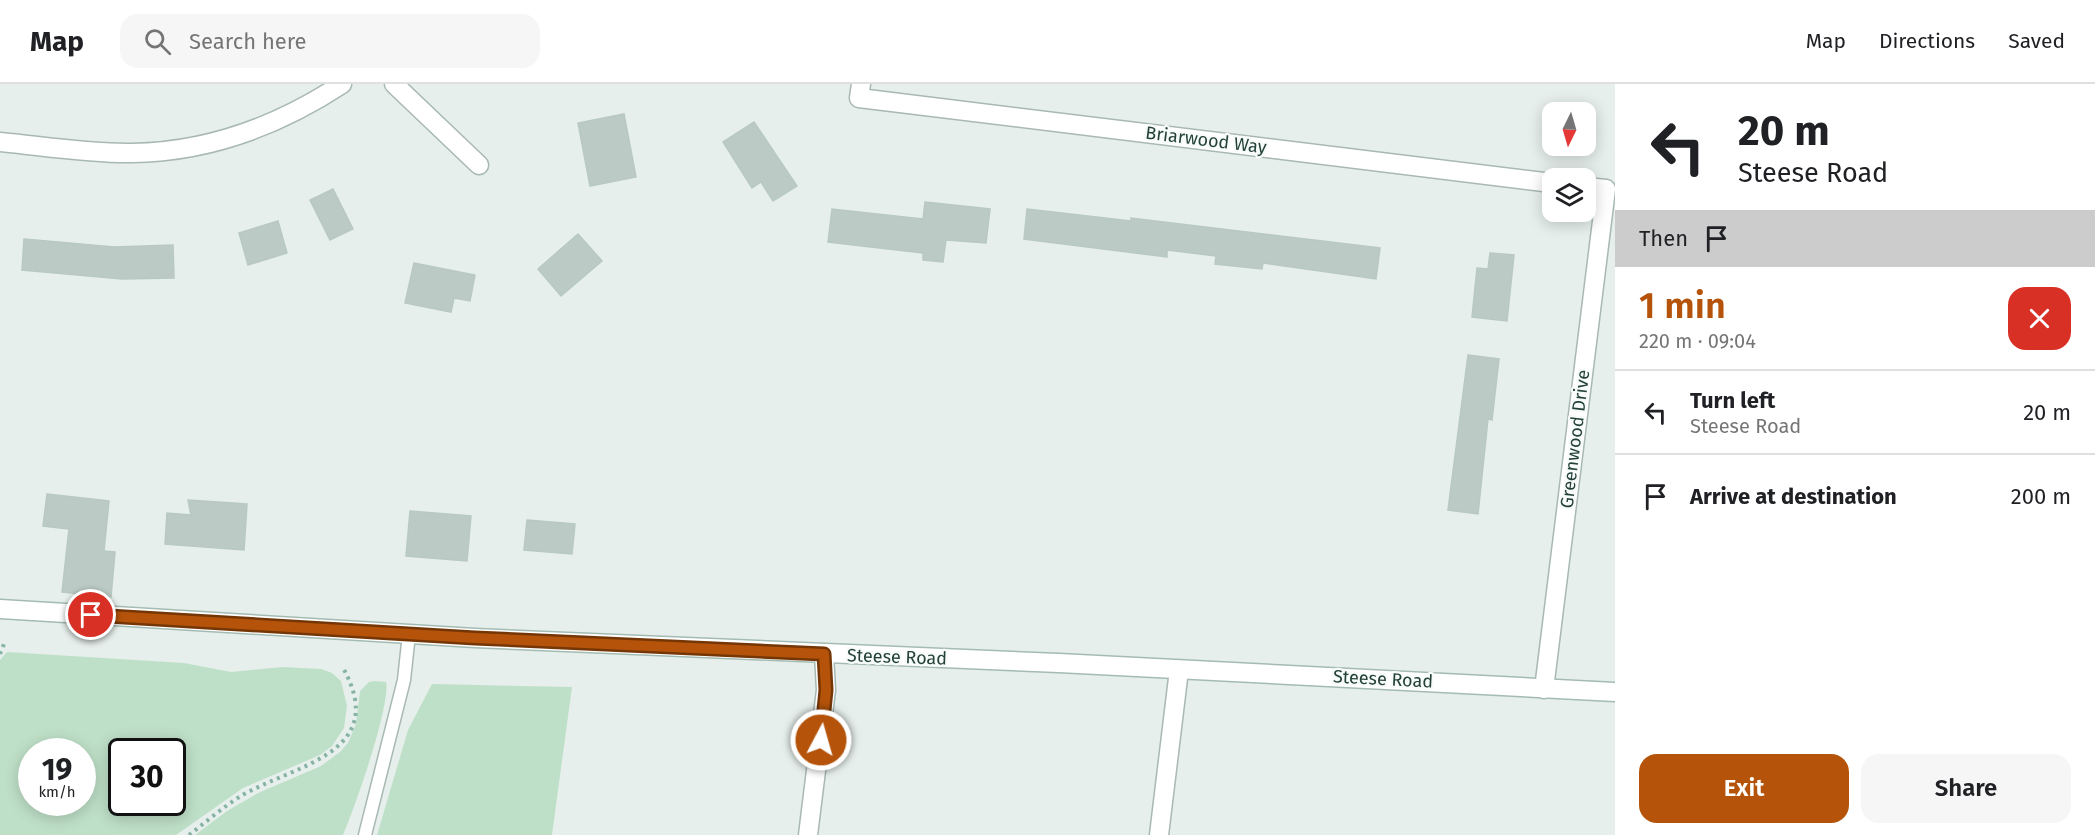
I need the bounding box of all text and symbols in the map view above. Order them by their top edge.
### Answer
search box [120,14,540,68]
text: Map [30,25,84,58]
icon: search [141,25,174,58]
text: Search here [189,28,307,55]
text: Map [1806,28,1846,54]
text: Directions [1879,28,1975,54]
text: Saved [2008,28,2065,54]
north arrow [1542,102,1596,156]
map controls [1542,102,1596,222]
text: 20 m [1738,106,1830,156]
icon: left [1639,108,1717,186]
street label: Briarwood Way [1144,122,1268,158]
text: Steese Road [1738,157,1888,189]
button: layers [1542,168,1596,222]
icon: arrive [1700,222,1733,255]
text: Then [1639,225,1688,252]
text: 1 min [1639,284,1726,328]
button: close [2008,287,2071,350]
text: 220 m · 09:04 [1639,329,1756,353]
street label: Greenwood Drive [1556,368,1594,510]
text: Turn left [1690,387,1775,414]
icon: left [1639,396,1672,429]
text: 20 m [2023,399,2071,426]
text: Steese Road [1690,414,1801,438]
icon: arrive [1639,480,1672,513]
text: Arrive at destination [1690,483,1897,510]
text: 200 m [2011,483,2071,510]
pin [65,589,116,640]
icon: arrive [74,598,107,631]
street label: Steese Road [847,644,947,670]
street label: Steese Road [1332,665,1434,693]
position arrow [789,708,853,772]
speed limit sign: 30 [108,738,186,816]
text: 19 [42,752,72,788]
button: Exit [1639,754,1849,823]
button: Share [1861,754,2071,823]
text: km/h [38,783,76,801]

